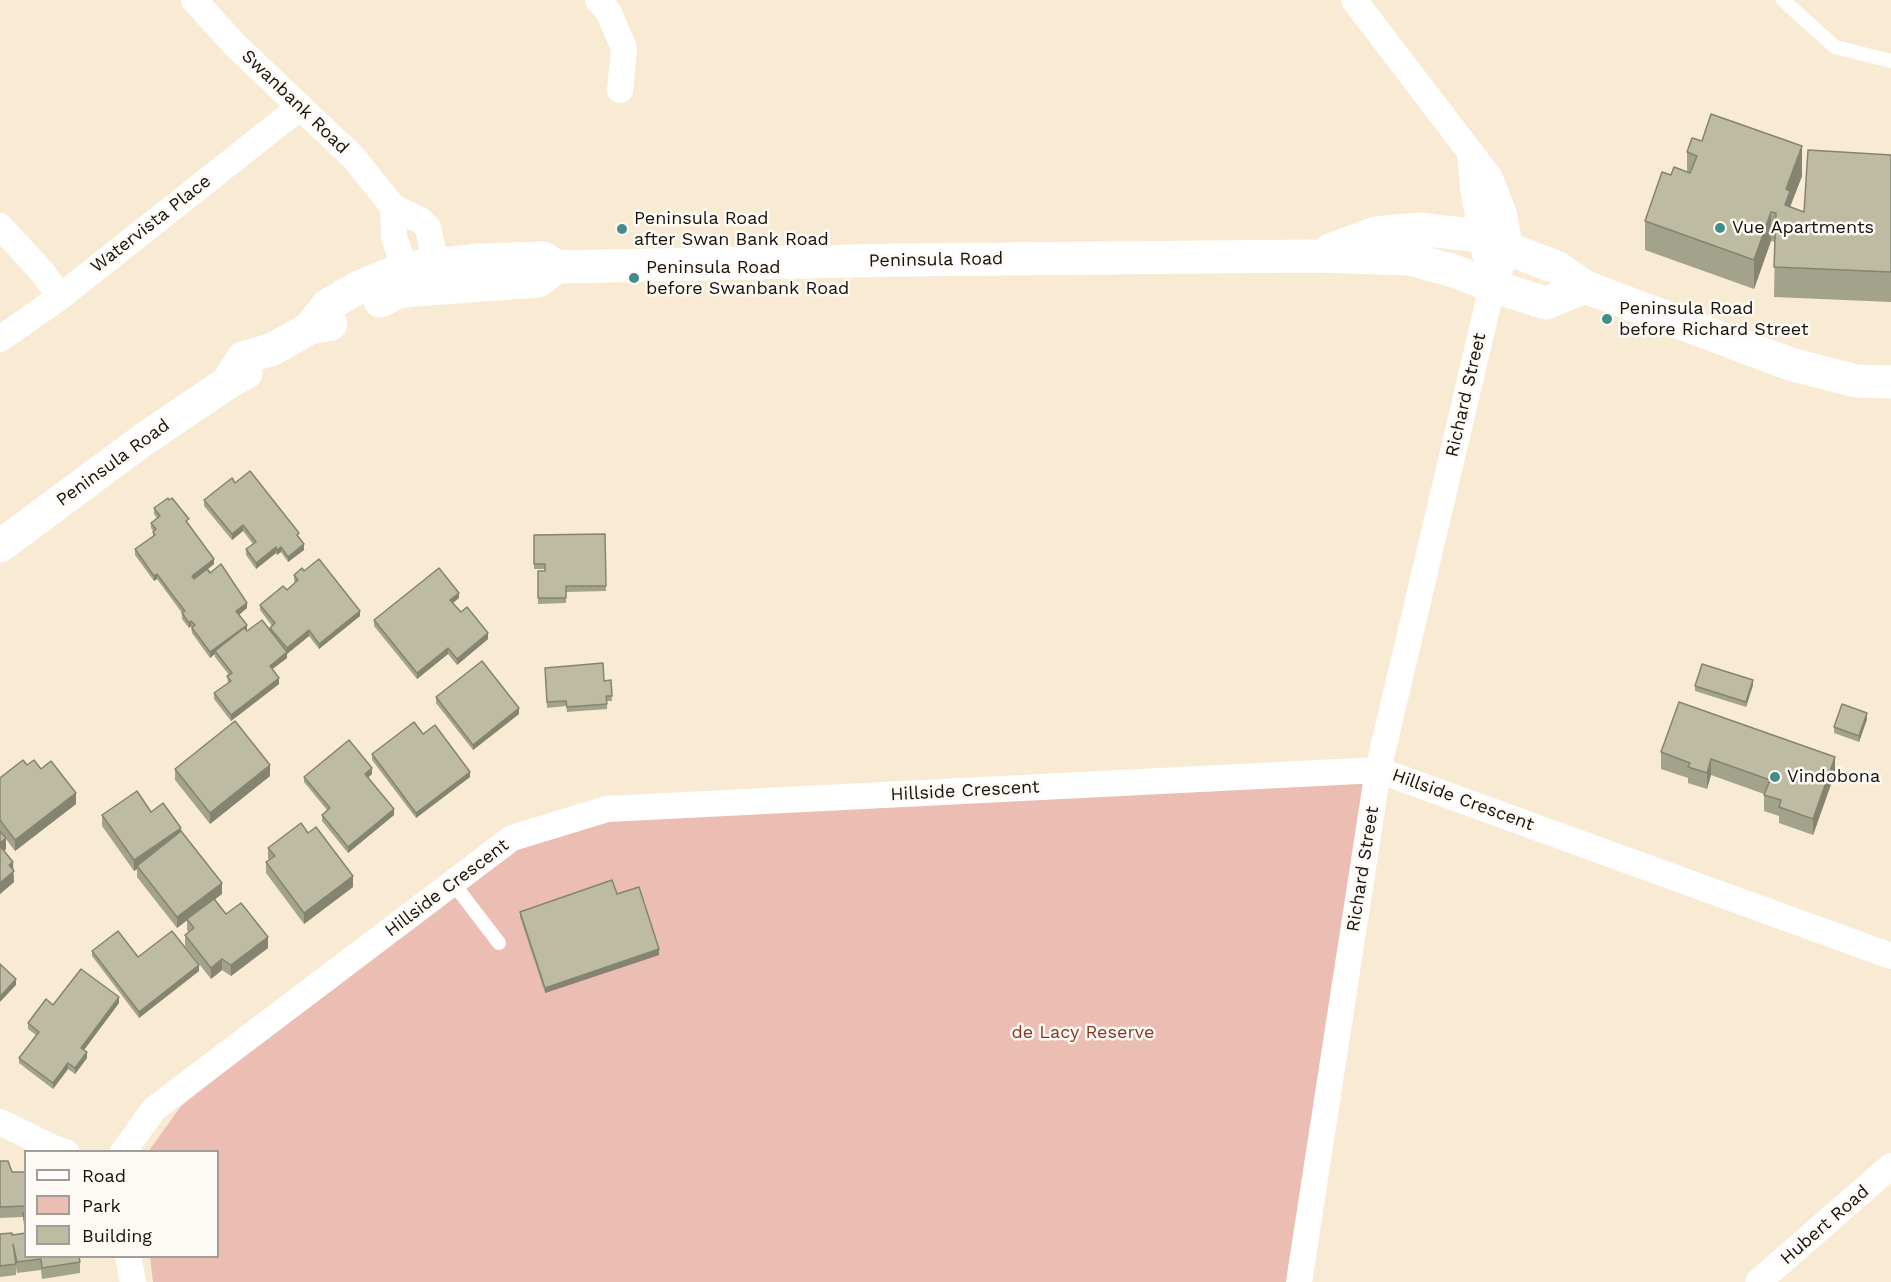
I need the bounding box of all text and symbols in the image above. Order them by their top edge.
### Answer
street label: Swanbank Road [237,45,353,159]
street label: Watervista Place [87,170,215,278]
place label: Peninsula Road after Swan Bank Road [634,208,829,250]
place label: Vue Apartments [1732,217,1874,239]
marker: Vue Apartments [1713,221,1727,235]
marker: Peninsula Road after Swan Bank Road [615,222,629,236]
street label: Peninsula Road [869,248,1003,272]
place label: Peninsula Road before Swanbank Road [646,257,849,300]
marker: Peninsula Road before Swanbank Road [627,271,641,285]
place label: Peninsula Road before Richard Street [1619,298,1809,340]
marker: Peninsula Road before Richard Street [1600,312,1614,326]
street label: Richard Street [1441,331,1491,459]
street label: Peninsula Road [52,415,174,511]
street label: Hillside Crescent [1389,764,1537,836]
place label: Vindobona [1787,766,1880,788]
marker: Vindobona [1768,770,1782,784]
street label: Hillside Crescent [890,776,1040,806]
street label: Richard Street [1342,805,1384,933]
street label: Hillside Crescent [381,834,513,942]
park label: de Lacy Reserve [1012,1022,1154,1044]
legend [24,1150,219,1258]
text: Road [82,1165,126,1186]
street label: Hubert Road [1776,1181,1874,1269]
text: Park [82,1195,121,1216]
text: Building [82,1225,152,1246]

